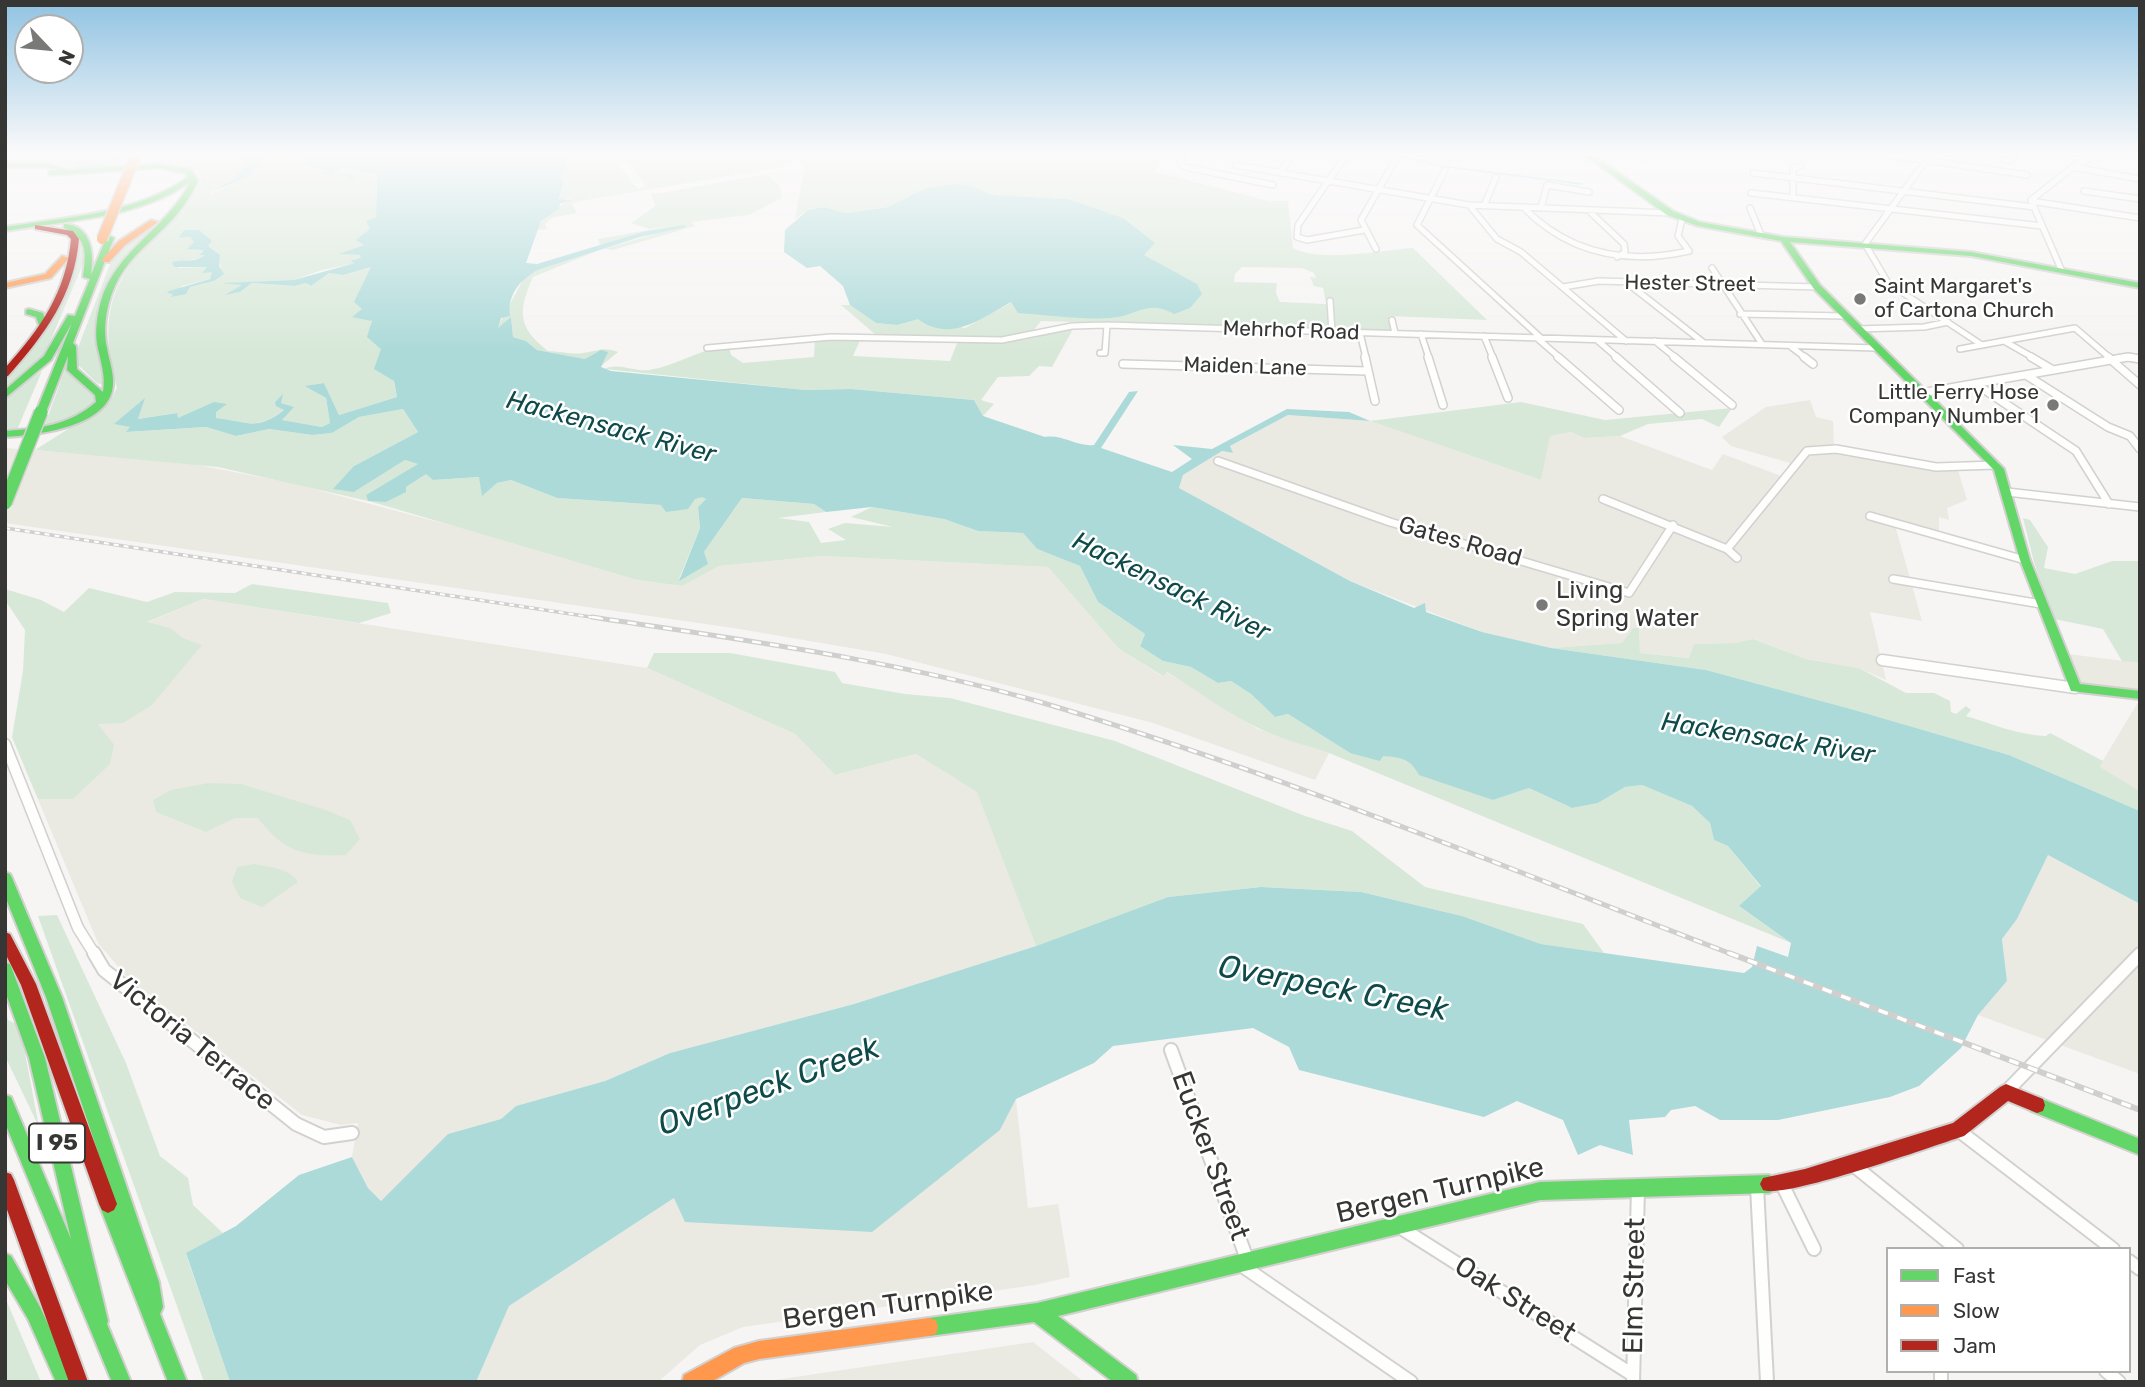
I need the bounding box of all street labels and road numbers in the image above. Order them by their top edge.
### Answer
street label: Hester Street [1624,270,1756,298]
street label: Mehrhof Road [1222,316,1360,346]
street label: Maiden Lane [1183,352,1307,382]
street label: Gates Road [1395,511,1525,573]
street label: Victoria Terrace [102,964,282,1118]
street label: Eucker Street [1164,1067,1256,1245]
road number: I 95 [29,1124,85,1162]
street label: Bergen Turnpike [1333,1151,1547,1231]
street label: Elm Street [1617,1217,1653,1355]
street label: Oak Street [1448,1250,1582,1350]
street label: Bergen Turnpike [781,1275,995,1337]

